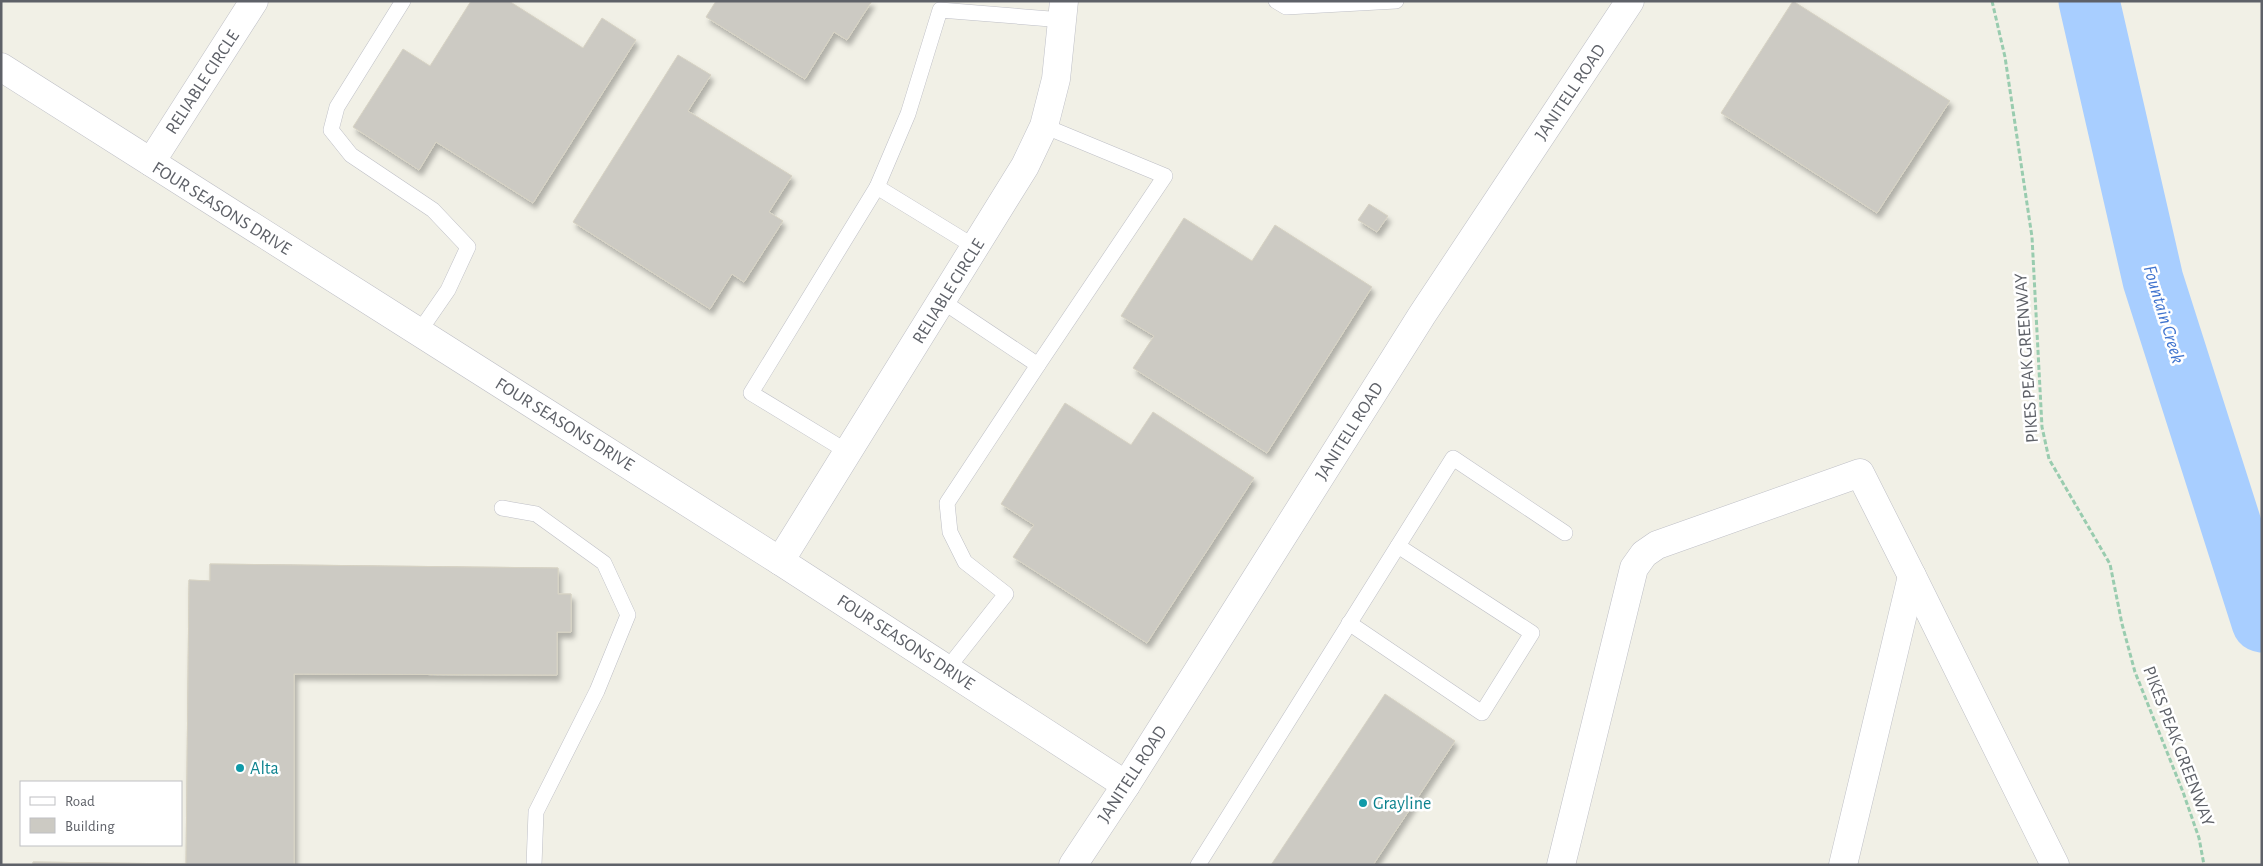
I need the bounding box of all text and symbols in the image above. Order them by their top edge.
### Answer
street label: RELIABLE CIRCLE [163,27,243,138]
street label: JANITELL ROAD [1532,41,1609,144]
street label: FOUR SEASONS DRIVE [149,159,294,259]
street label: RELIABLE CIRCLE [909,236,988,347]
water label: Fountain Creek [2140,263,2188,366]
street label: PIKES PEAK GREENWAY [2012,272,2042,443]
street label: FOUR SEASONS DRIVE [492,375,637,475]
street label: JANITELL ROAD [1313,380,1387,483]
street label: FOUR SEASONS DRIVE [834,592,978,694]
street label: PIKES PEAK GREENWAY [2139,664,2217,830]
street label: JANITELL ROAD [1095,723,1171,826]
place label: Alta [250,760,279,778]
marker: Alta [234,762,246,774]
legend [20,781,182,846]
text: Road [65,794,95,809]
place label: Grayline [1373,795,1431,813]
marker: Grayline [1357,797,1369,809]
text: Building [65,819,115,834]

